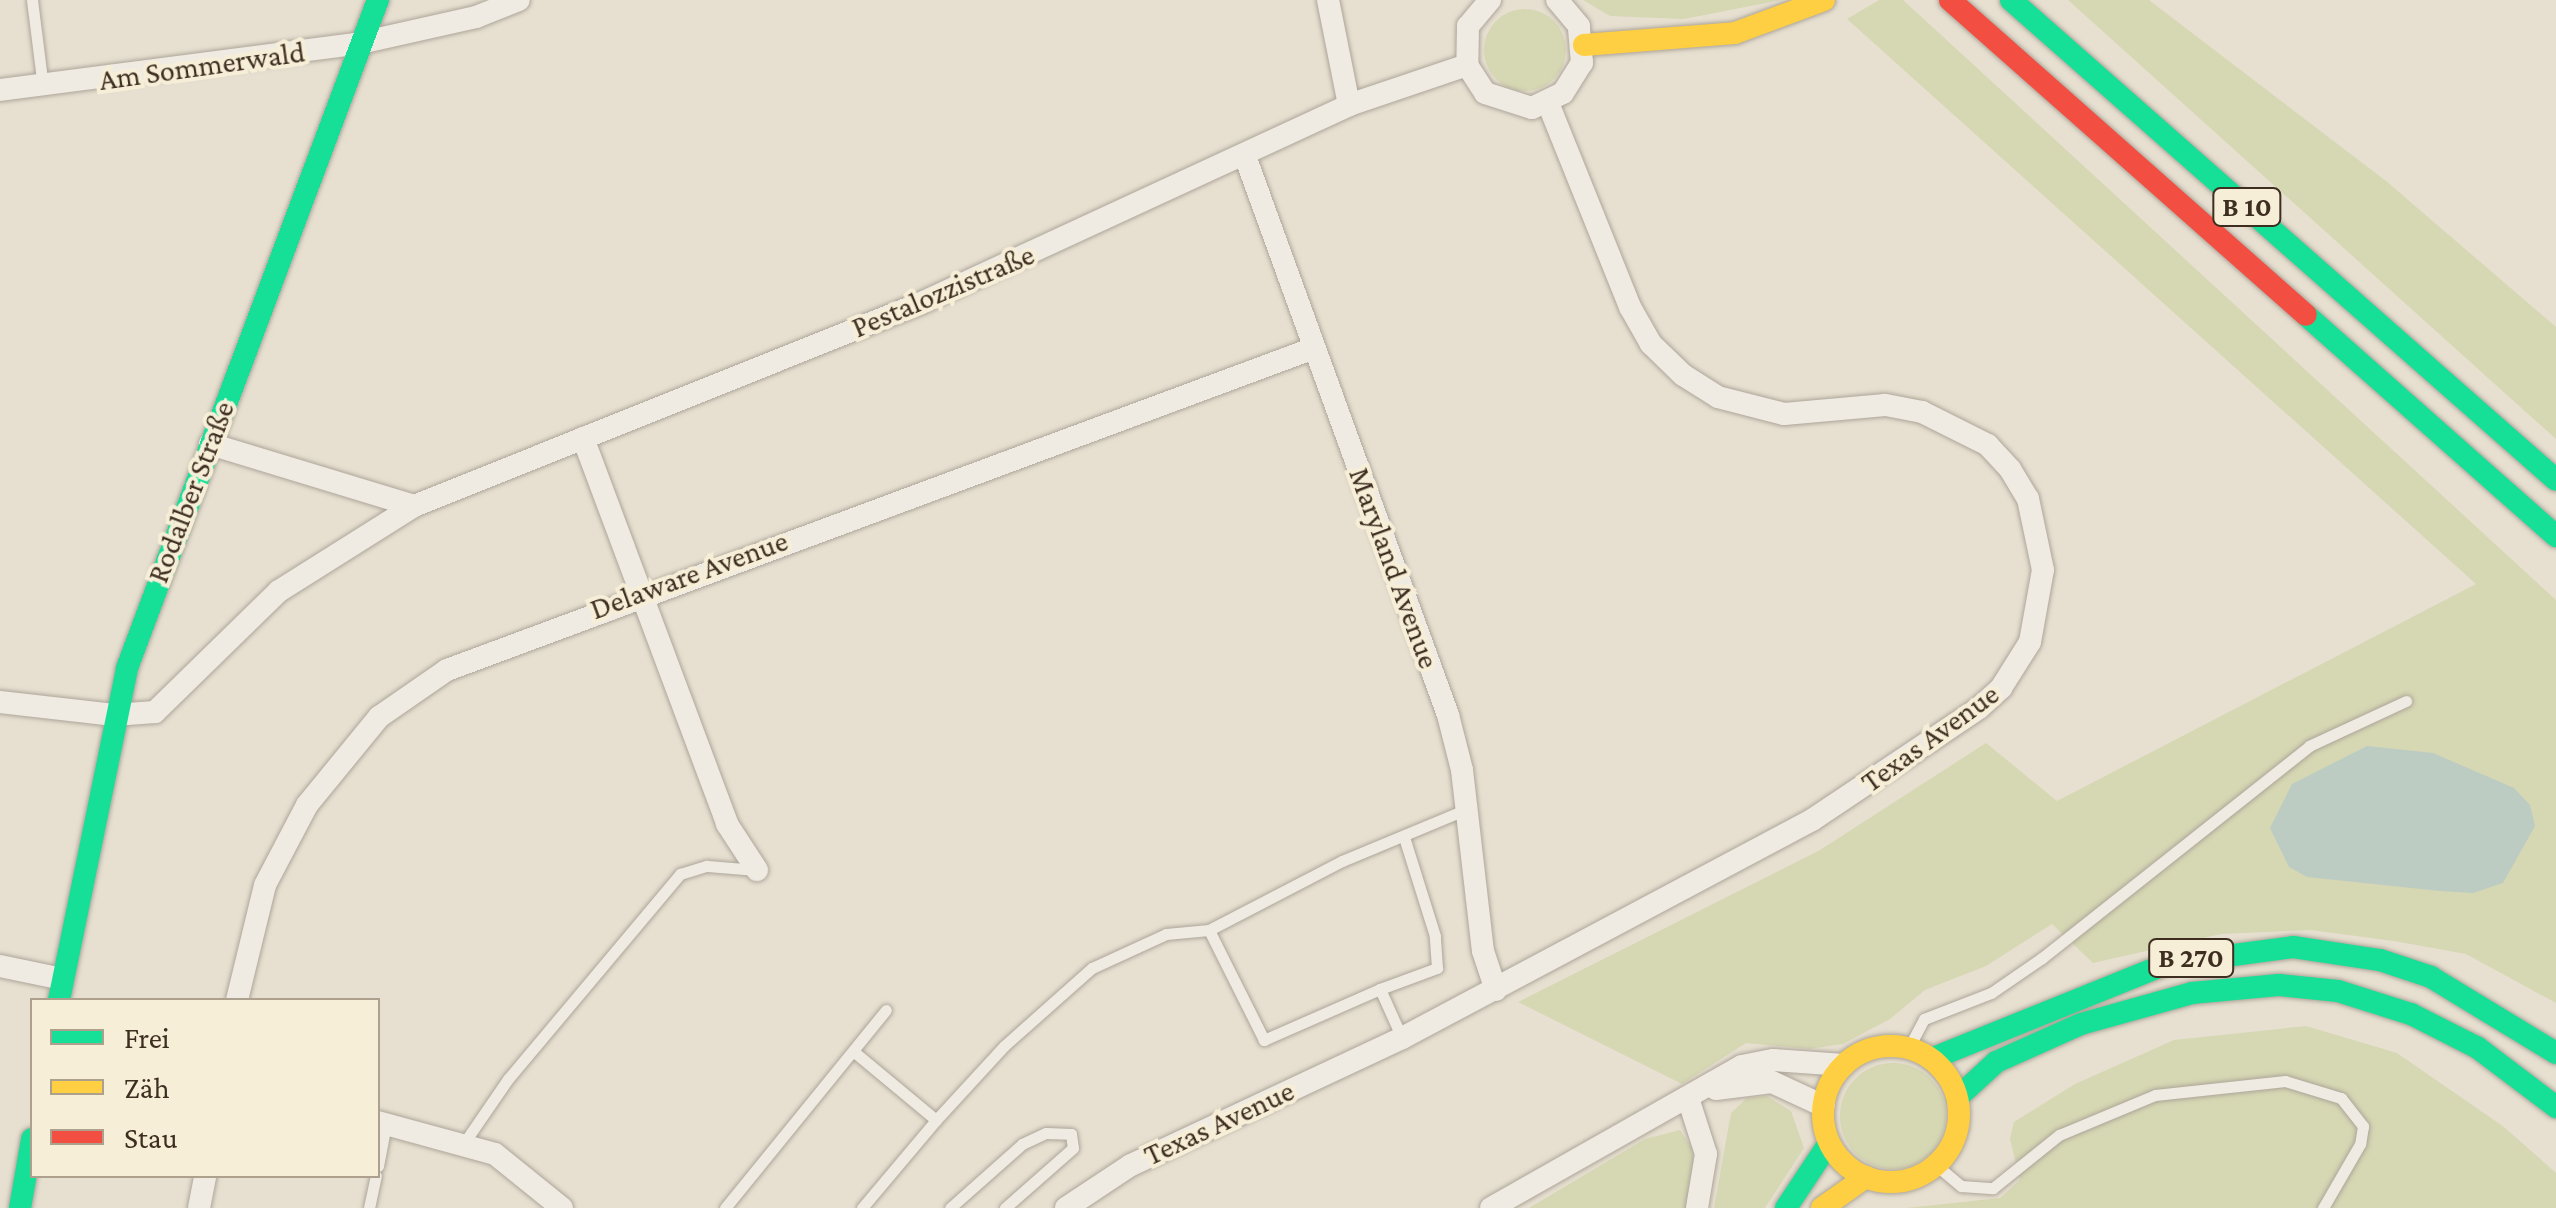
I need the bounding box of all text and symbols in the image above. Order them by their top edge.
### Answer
street label: Am Sommerwald [97,34,307,98]
road number: B 10 [2212,184,2282,230]
street label: Pestalozzistraße [846,236,1040,346]
street label: Rodalber Straße [140,396,242,588]
street label: Maryland Avenue [1341,463,1447,673]
street label: Delaware Avenue [585,523,793,627]
street label: Texas Avenue [1854,676,2006,800]
road number: B 270 [2146,935,2236,981]
legend [30,998,380,1178]
text: Frei [124,1021,170,1054]
text: Zäh [124,1071,170,1104]
street label: Texas Avenue [1138,1073,1300,1173]
text: Stau [124,1121,178,1154]

